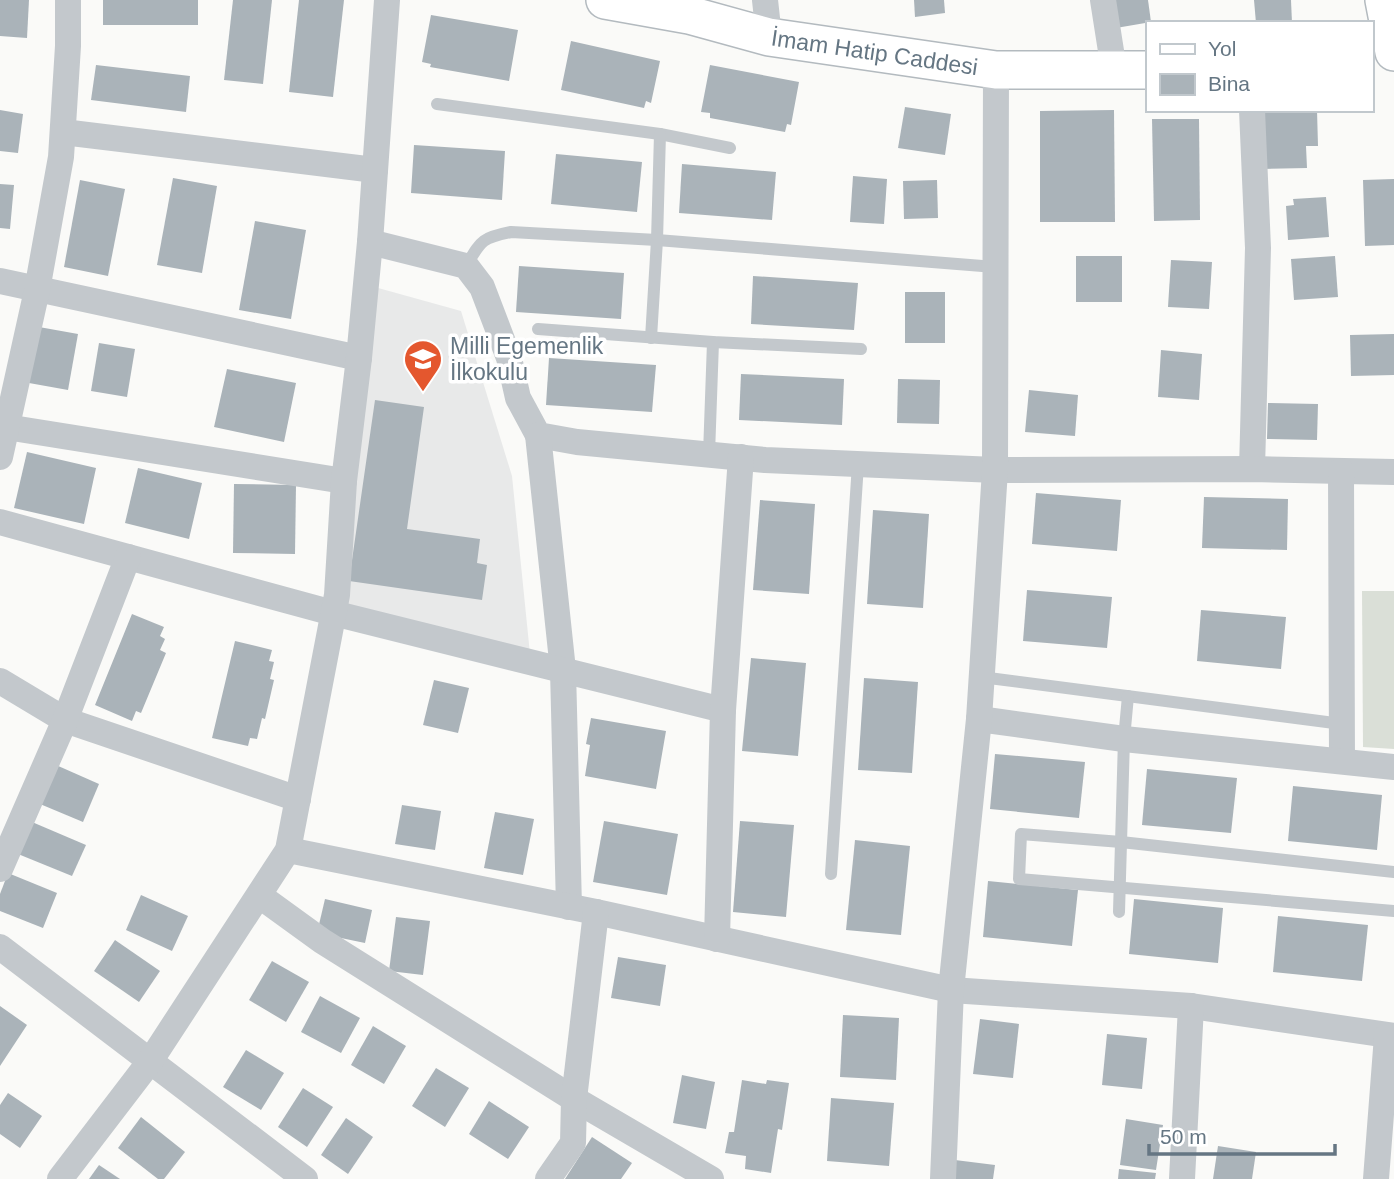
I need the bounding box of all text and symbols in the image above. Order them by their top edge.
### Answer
legend [1146,21,1373,112]
street label: İmam Hatip Caddesi [770,24,980,80]
text: Yol [1208,37,1236,60]
text: Bina [1208,72,1250,95]
place label: Milli Egemenlik İlkokulu [450,333,604,385]
school or university icon: Milli Egemenlik İlkokulu [402,338,444,393]
scale bar [1149,1112,1334,1156]
text: 50 m [1160,1125,1207,1148]

